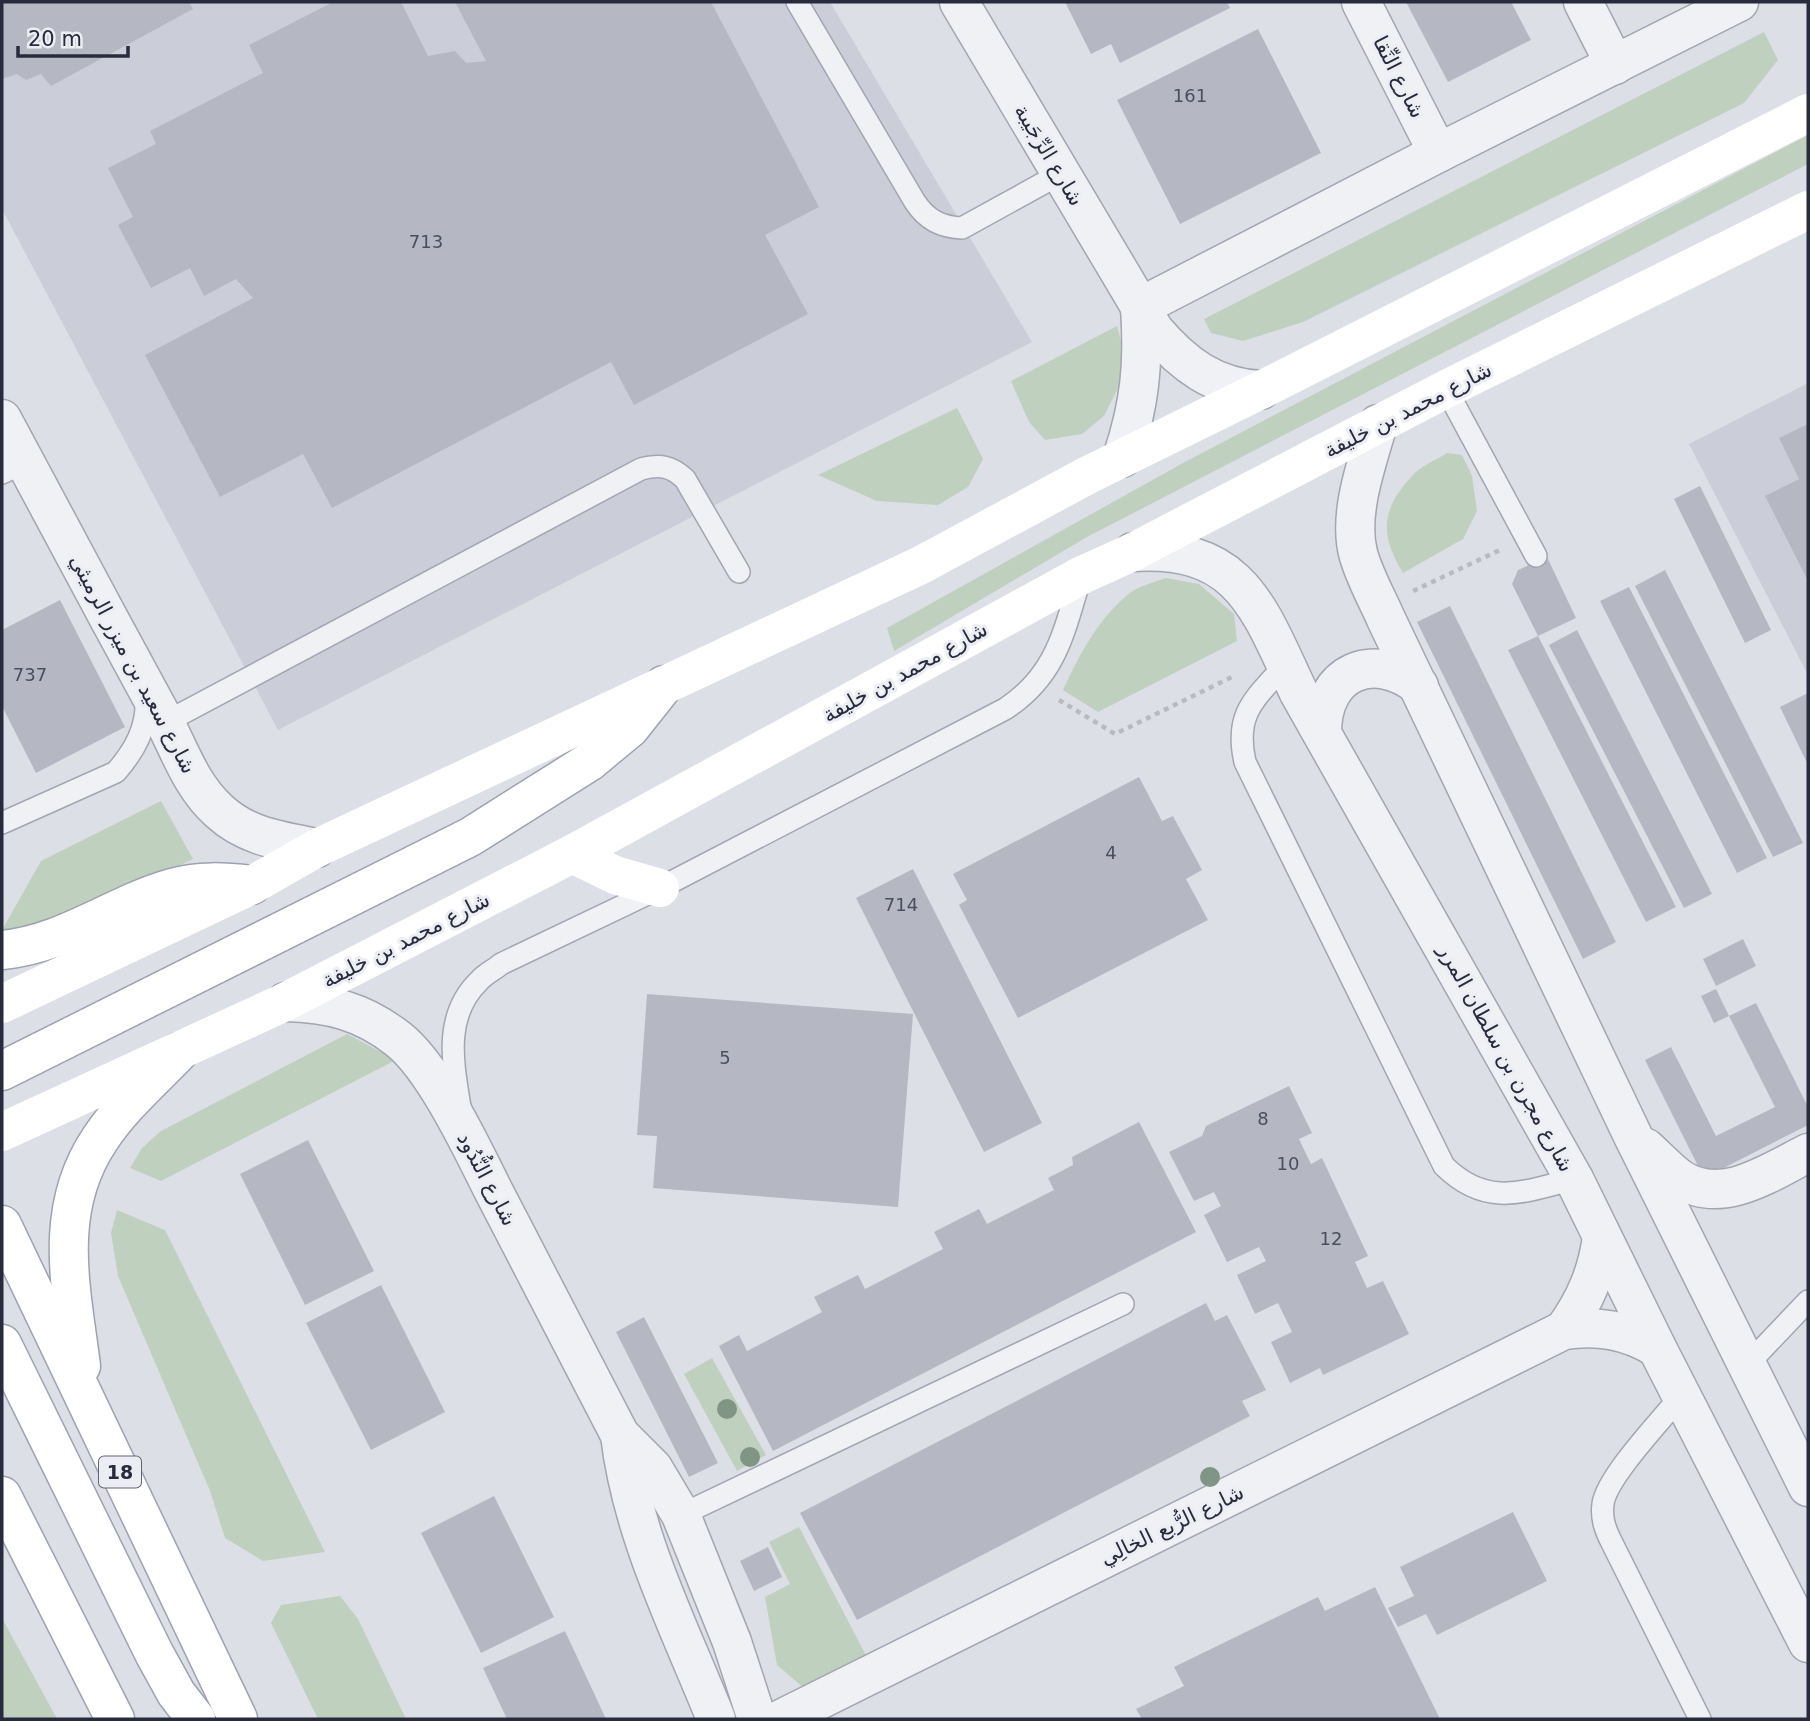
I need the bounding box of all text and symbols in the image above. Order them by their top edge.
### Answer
scale bar [18,14,128,58]
text: 20 m [28,27,82,51]
street label: شارع النِّقا [1368,31,1431,122]
house number: 161 [1173,85,1207,106]
street label: شارع الرِّجَيبة [1009,100,1089,210]
house number: 713 [409,231,443,252]
street label: شارع محمد بن خليفة [1320,357,1496,463]
street label: شارع سعيد بن ميزر الرميثي [65,550,201,778]
street label: شارع محمد بن خليفة [818,617,992,727]
house number: 737 [13,664,47,685]
house number: 4 [1105,842,1117,863]
street label: شارع محمد بن خليفة [318,887,494,993]
house number: 714 [884,894,918,915]
street label: شارع مجرن بن سلطان المرر [1433,939,1579,1176]
house number: 5 [719,1047,731,1068]
house number: 8 [1257,1108,1269,1129]
street label: شارع النُّدُود [452,1126,526,1230]
house number: 10 [1277,1153,1299,1174]
house number: 12 [1320,1228,1342,1249]
road number: 18 [99,1456,141,1488]
street label: شارع الرُّبع الخالِي [1096,1479,1248,1570]

